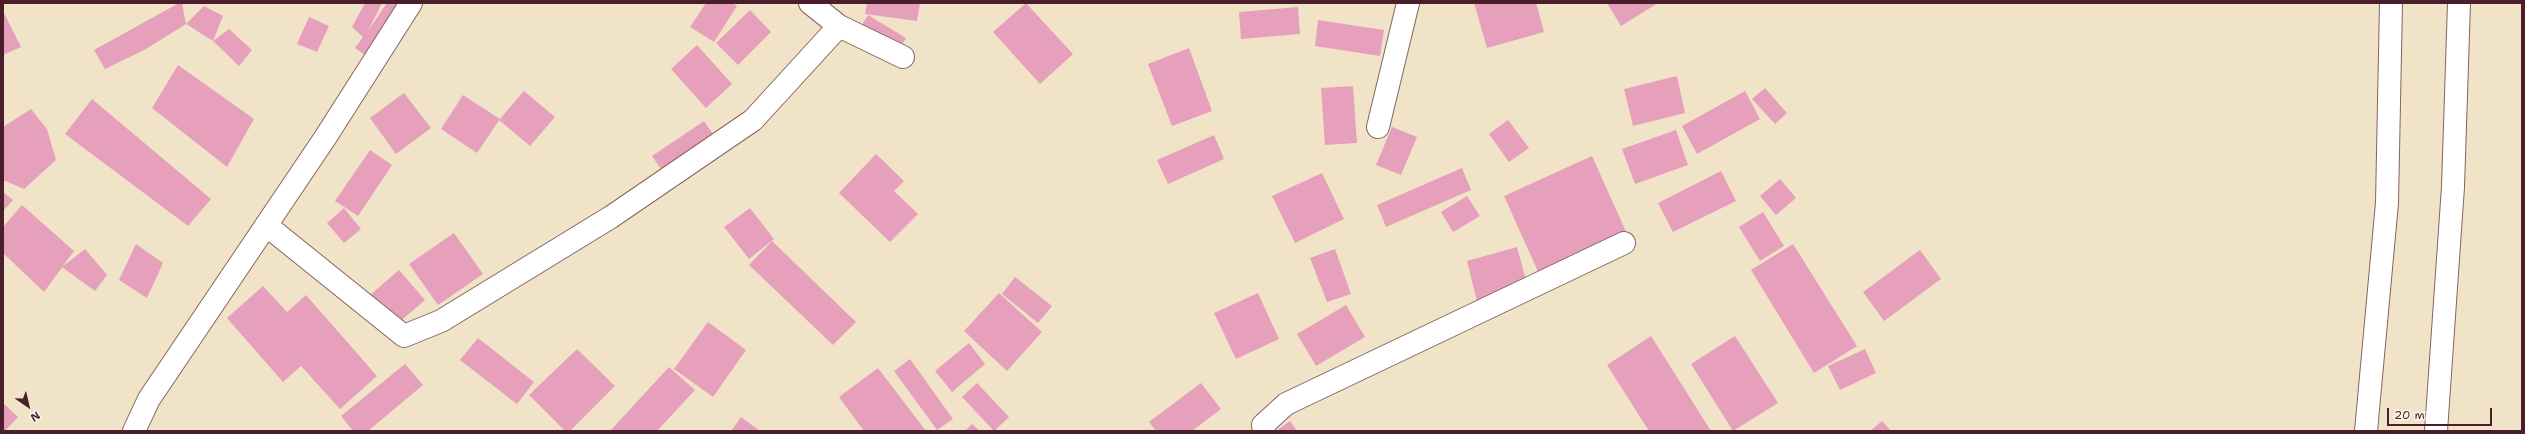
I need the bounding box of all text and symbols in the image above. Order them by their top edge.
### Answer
north arrow [8,386,48,426]
scale bar [2389,400,2494,426]
text: 20 m [2394,407,2425,423]
text: N [27,408,43,425]

